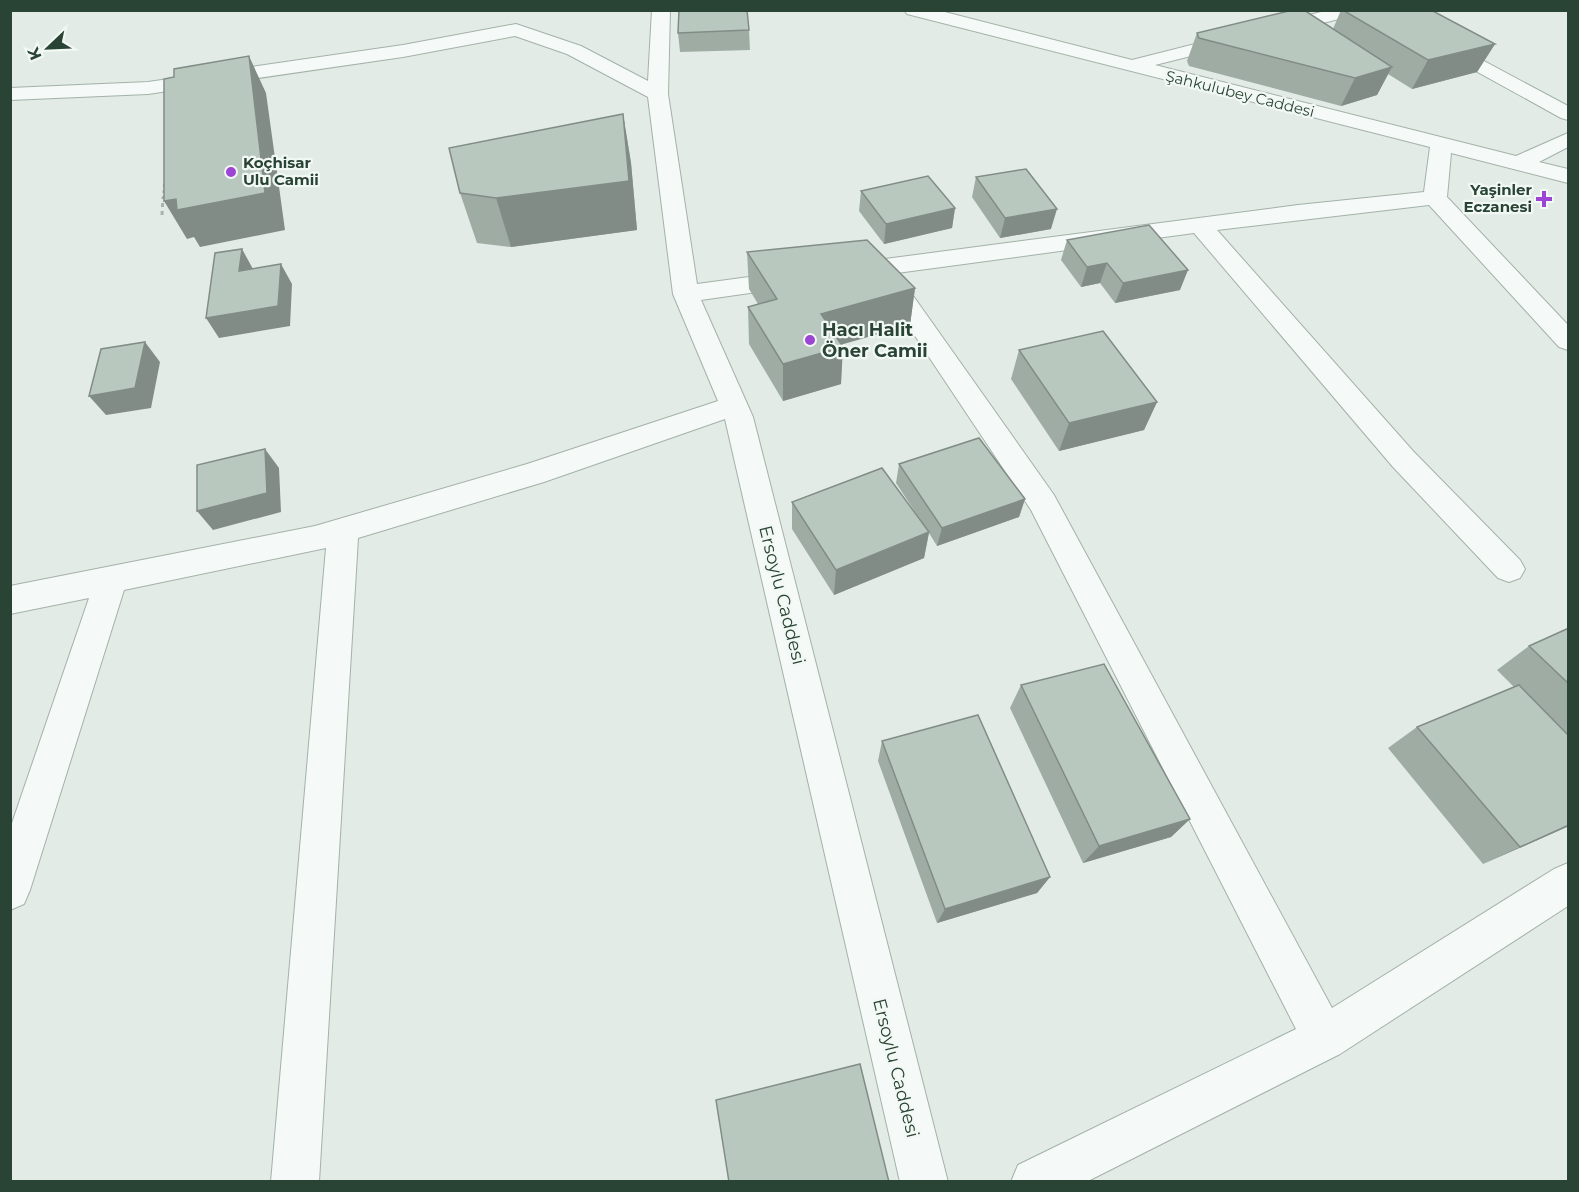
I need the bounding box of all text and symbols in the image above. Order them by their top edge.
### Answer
north arrow [18,18,78,78]
text: K [23,43,46,63]
street label: Şahkulubey Caddesi [1164,66,1316,121]
place label: Koçhisar Ulu Camii [243,153,319,189]
marker: Koçhisar Ulu Camii [224,165,238,179]
place label: Yaşinler Eczanesi [1463,180,1533,216]
marker: Yaşinler Eczanesi [1537,192,1551,206]
place label: Hacı Halit Öner Camii [822,319,928,362]
marker: Hacı Halit Öner Camii [803,333,817,347]
street label: Ersoylu Caddesi [754,523,810,667]
street label: Ersoylu Caddesi [868,996,924,1140]

